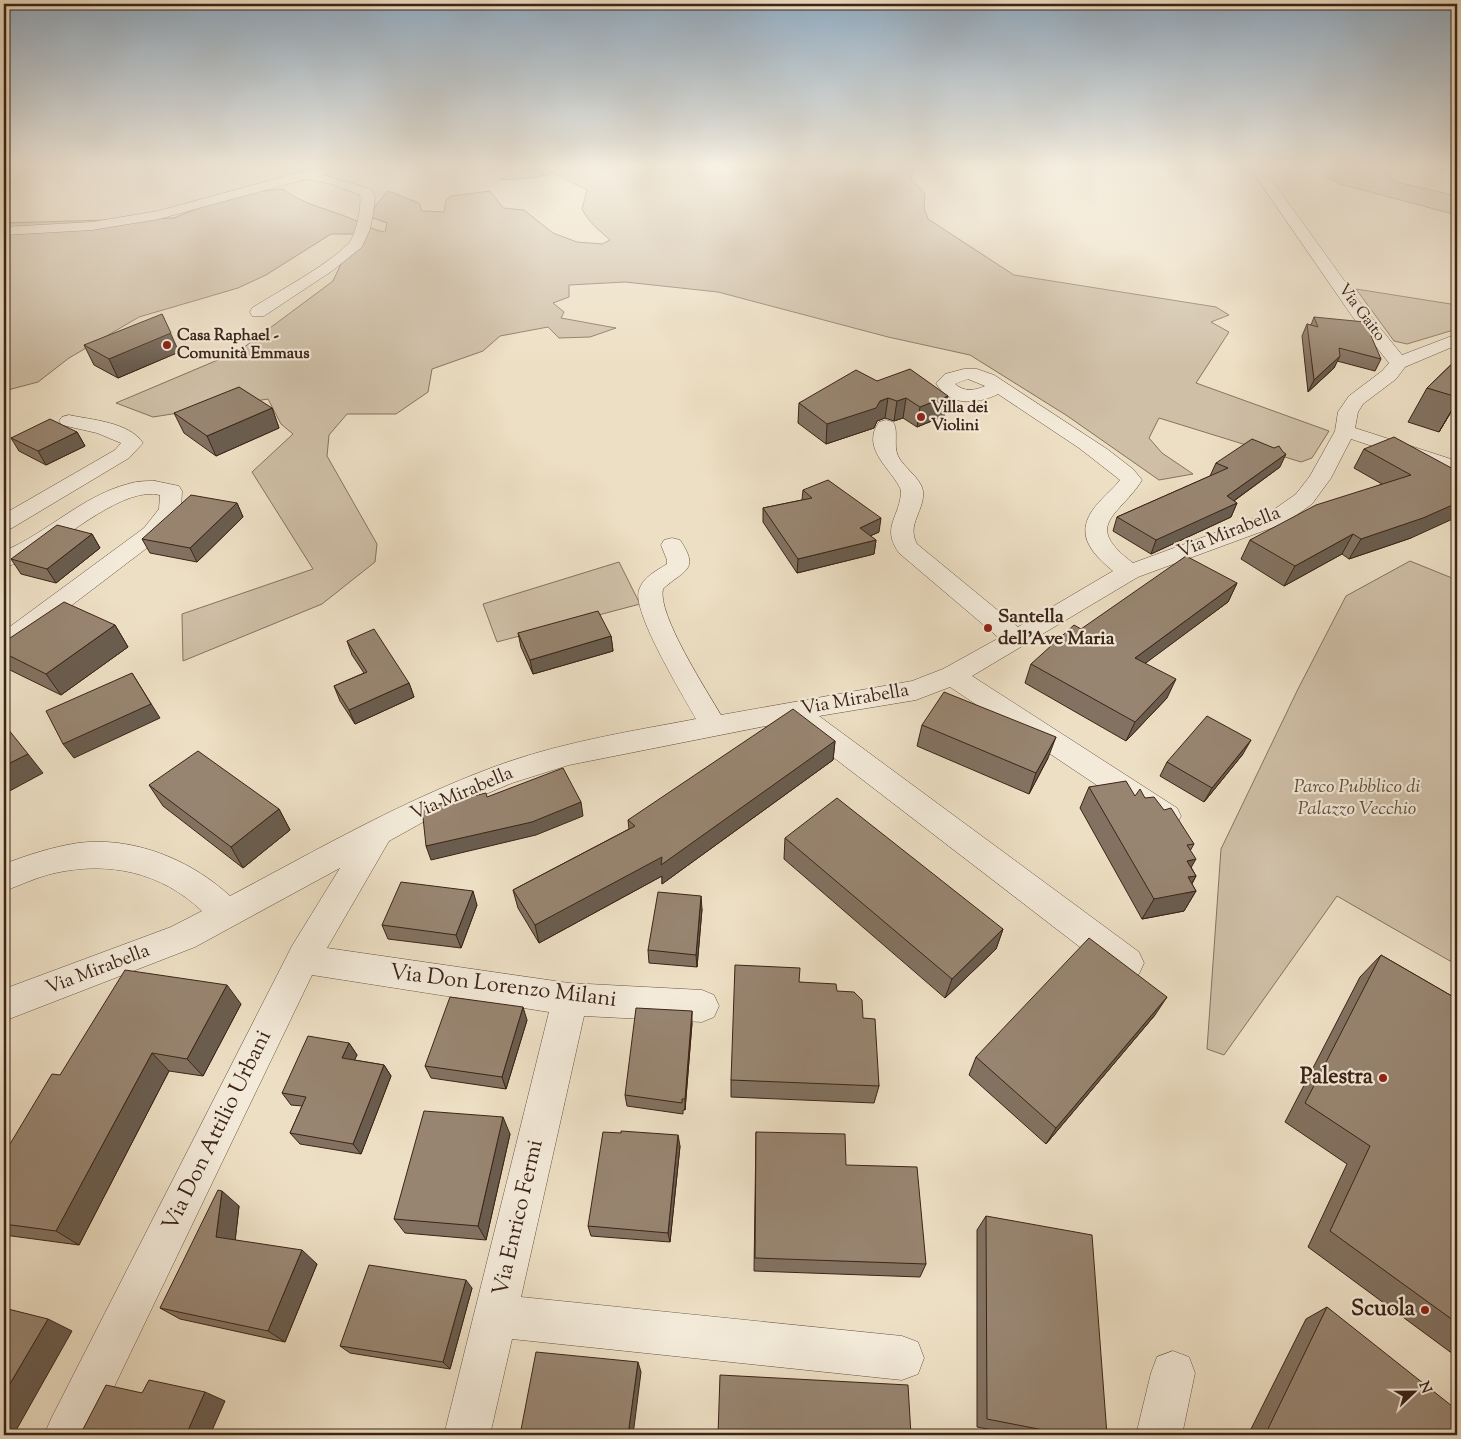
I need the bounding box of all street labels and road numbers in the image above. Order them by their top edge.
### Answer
street label: Via Gaito [1332,280,1390,347]
street label: Via Mirabella [1173,500,1285,566]
street label: Via Mirabella [799,677,911,723]
street label: Via Mirabella [406,760,518,828]
street label: Via Mirabella [42,938,154,1002]
street label: Via Don Lorenzo Milani [388,957,618,1017]
street label: Via Don Attilio Urbani [155,1025,281,1237]
street label: Via Enrico Fermi [485,1137,553,1299]

